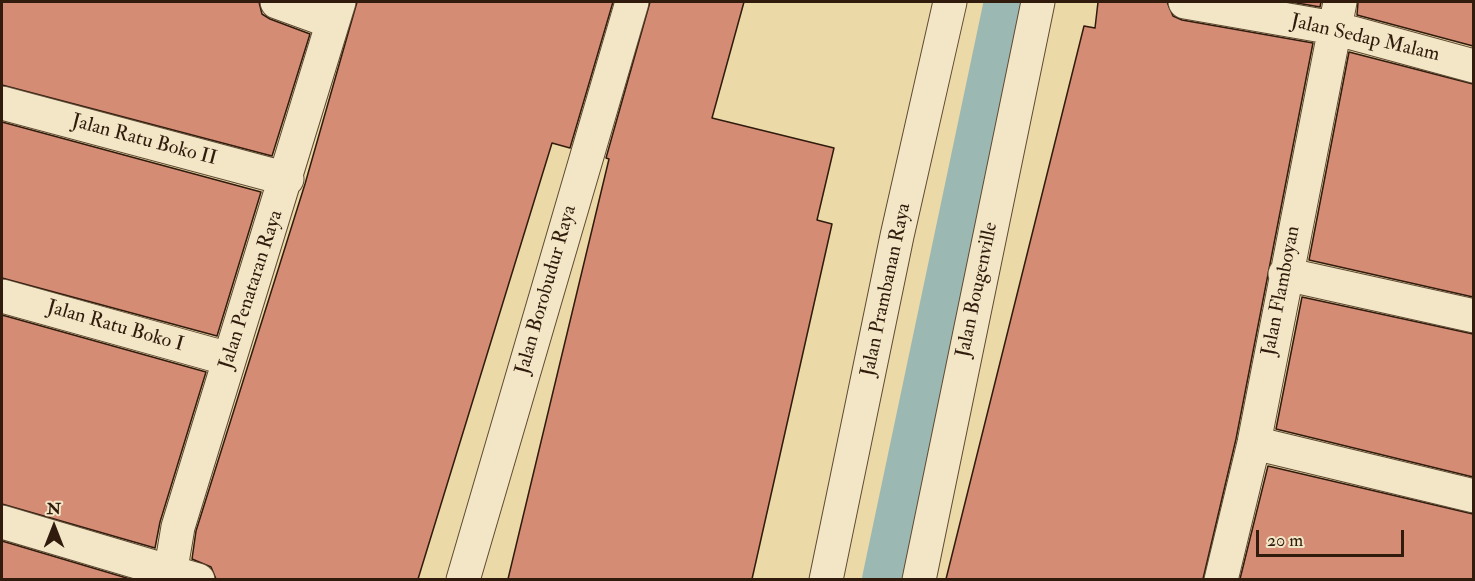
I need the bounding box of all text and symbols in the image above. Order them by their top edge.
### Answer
street label: Jalan Sedap Malam [1288,10,1442,68]
street label: Jalan Ratu Boko II [69,110,219,172]
street label: Jalan Prambanan Raya [857,201,917,379]
street label: Jalan Borobudur Raya [511,203,583,377]
street label: Jalan Penataran Raya [215,207,289,373]
street label: Jalan Bougenville [952,220,1004,360]
street label: Jalan Flamboyan [1258,224,1306,358]
street label: Jalan Ratu Boko I [44,296,186,358]
north arrow [24,497,84,557]
text: N [47,499,61,519]
scale bar [1259,518,1408,556]
text: 20 m [1267,529,1303,552]

